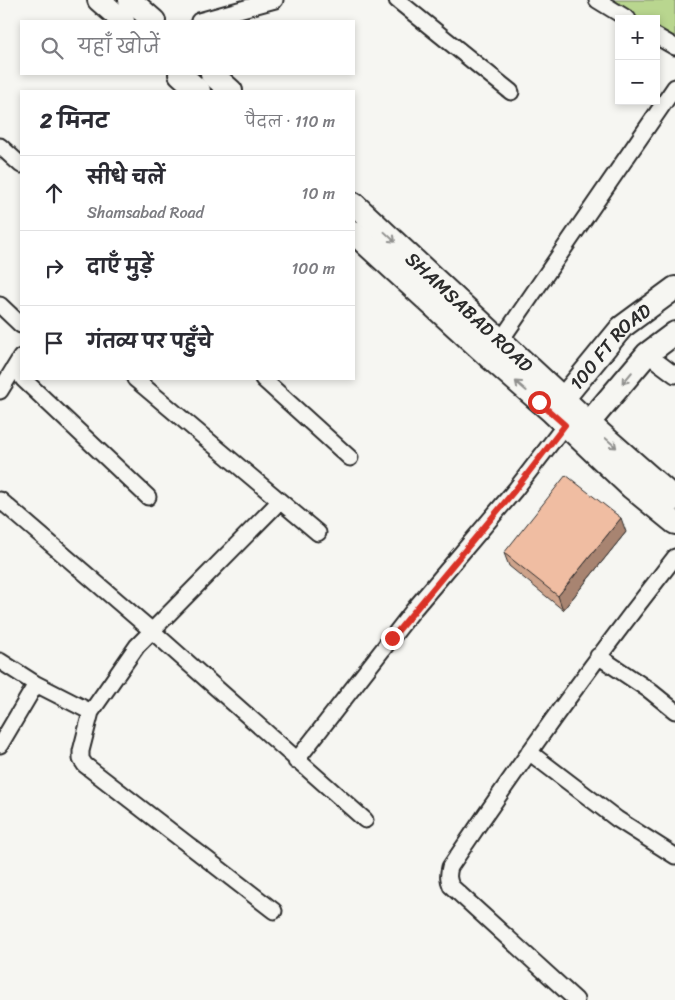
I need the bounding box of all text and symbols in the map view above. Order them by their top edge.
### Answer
map controls [615,15,660,105]
button: + [615,15,660,60]
search box [20,20,355,75]
text: यहाँ खोजें [78,30,160,63]
icon: search [38,34,66,62]
button: − [615,60,660,105]
text: 2 मिनट [40,102,109,140]
text: पैदल · 110 m [245,107,335,136]
text: सीधे चलें [87,161,165,194]
icon: ahead [40,179,68,207]
text: 10 m [302,179,335,208]
text: Shamsabad Road [87,198,204,227]
one-way arrow [383,231,396,243]
street label: SHAMSABAD ROAD [397,243,542,381]
text: दाएँ मुड़ें [87,250,153,283]
icon: right [40,254,68,282]
text: 100 m [291,254,335,283]
street label: 100 FT ROAD [561,294,659,398]
text: गंतव्य पर पहुँचे [87,325,212,358]
icon: arrive [40,329,68,357]
one-way arrow [622,371,633,384]
one-way arrow [515,380,528,391]
route start [528,391,551,414]
one-way arrow [605,437,618,448]
route end [381,627,404,650]

